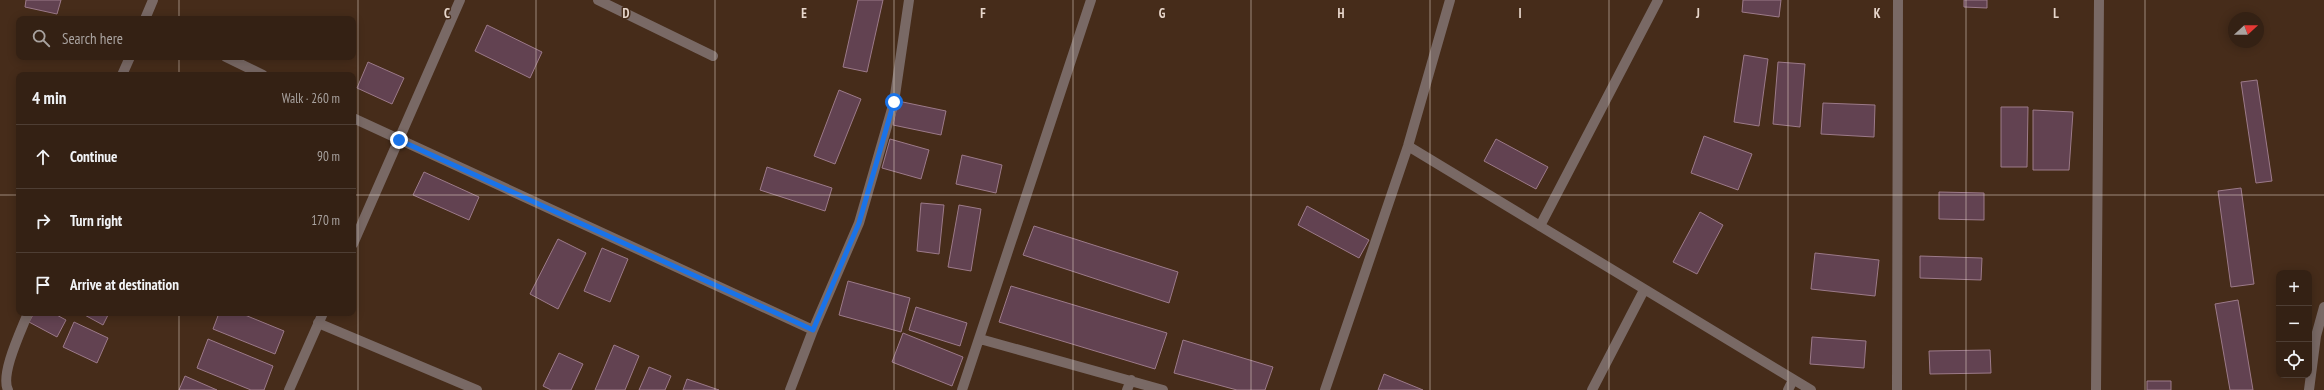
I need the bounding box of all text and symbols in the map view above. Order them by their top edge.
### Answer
text: C [444,5,450,22]
text: D [623,5,630,22]
text: E [801,5,807,22]
text: F [980,5,986,22]
text: G [1159,5,1166,22]
text: H [1338,5,1345,22]
text: I [1518,5,1522,22]
text: J [1695,5,1700,22]
text: K [1874,5,1881,22]
text: L [2053,5,2059,22]
north arrow [2228,12,2264,48]
search box [16,16,356,60]
icon: search [30,27,52,49]
text: Search here [62,29,123,48]
text: 4 min [32,87,66,109]
text: Walk · 260 m [282,90,340,107]
route start [885,93,903,111]
route end [390,131,408,149]
icon: ahead [32,146,54,168]
text: Continue [70,147,117,166]
text: 90 m [317,148,340,165]
icon: right [32,210,54,232]
text: Turn right [70,211,122,230]
text: 170 m [311,212,340,229]
map controls [2276,270,2312,378]
button: + [2276,270,2312,306]
icon: arrive [32,274,54,296]
text: Arrive at destination [70,275,179,294]
button: − [2276,306,2312,342]
button: locate [2276,342,2312,378]

